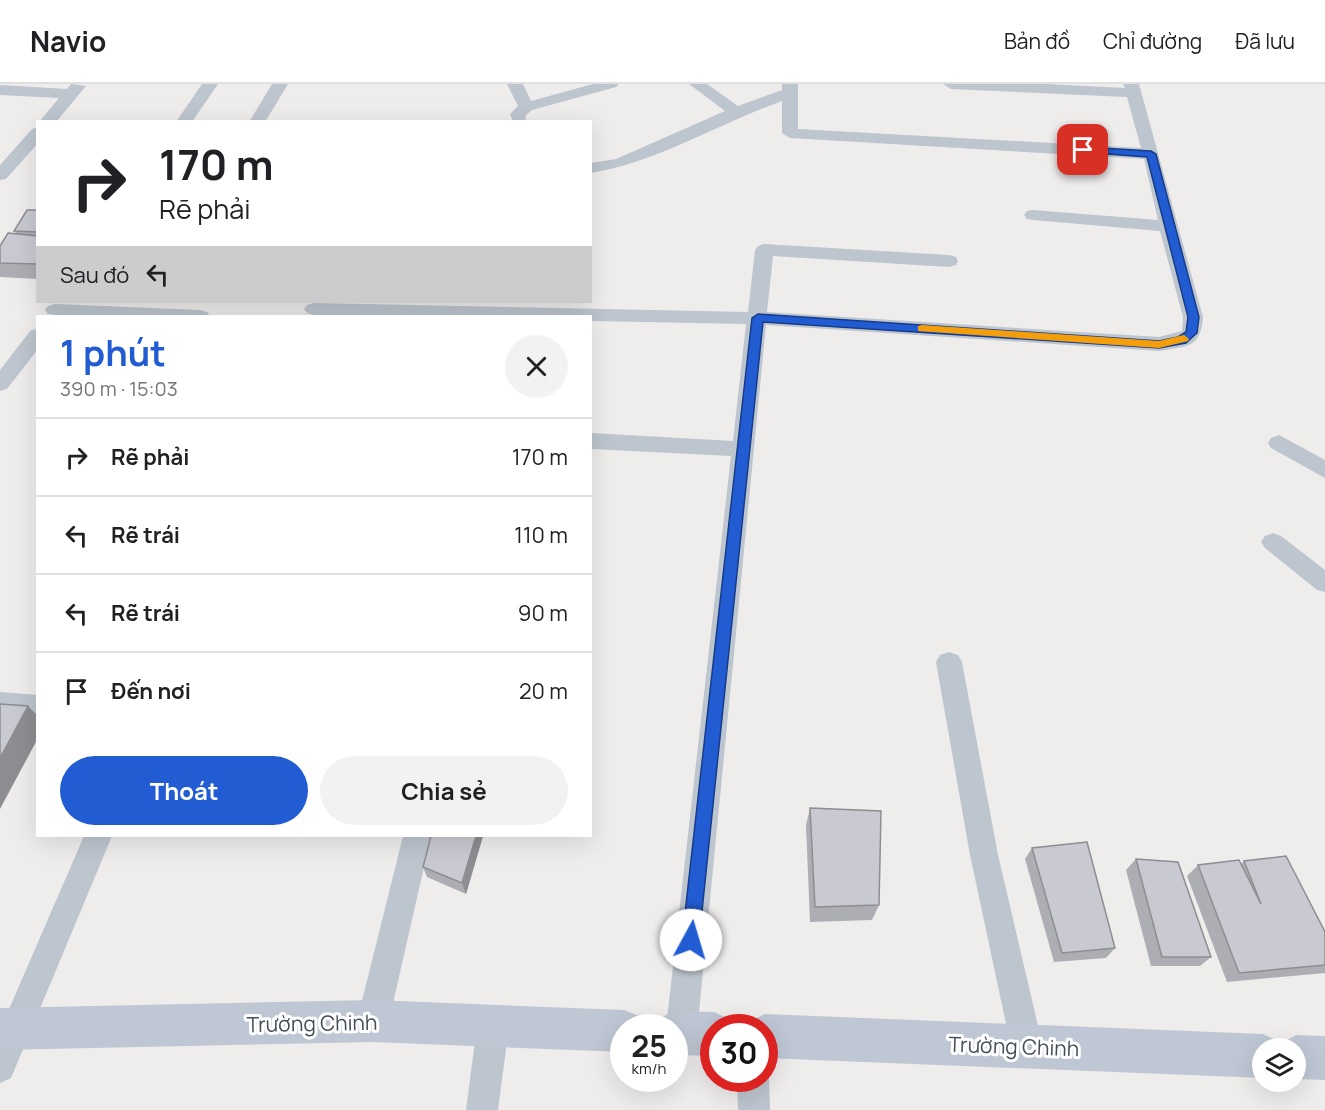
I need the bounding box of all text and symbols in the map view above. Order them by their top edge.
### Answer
text: Navio [30,22,106,60]
text: Bản đồ [1004,27,1070,55]
text: Chỉ đường [1103,27,1202,55]
text: Đã lưu [1235,27,1295,55]
pin [1057,124,1108,175]
icon: arrive [1066,133,1099,166]
text: 170 m [159,135,274,193]
icon: right [60,144,138,222]
text: Rẽ phải [159,190,251,227]
icon: left [141,258,174,291]
text: Sau đó [60,260,129,290]
text: 1 phút [60,328,166,377]
button: close [505,335,568,398]
text: 390 m · 15:03 [60,375,178,402]
icon: right [60,441,93,474]
text: Rẽ phải [111,442,189,472]
text: 170 m [512,442,568,472]
icon: left [60,519,93,552]
text: Rẽ trái [111,520,180,550]
text: 110 m [514,520,568,550]
icon: left [60,597,93,630]
text: Rẽ trái [111,598,180,628]
text: 90 m [518,598,568,628]
icon: arrive [60,675,93,708]
text: Đến nơi [111,676,191,706]
text: 20 m [519,676,568,706]
button: Thoát [60,756,308,825]
button: Chia sẻ [320,756,568,825]
position arrow [659,908,723,972]
street label: Trường Chinh [246,1008,378,1038]
speed limit sign: 30 [700,1014,778,1092]
text: 25 [631,1025,667,1066]
street label: Trường Chinh [948,1030,1080,1062]
map controls [1252,1038,1306,1092]
button: layers [1252,1038,1306,1092]
text: km/h [632,1058,666,1079]

